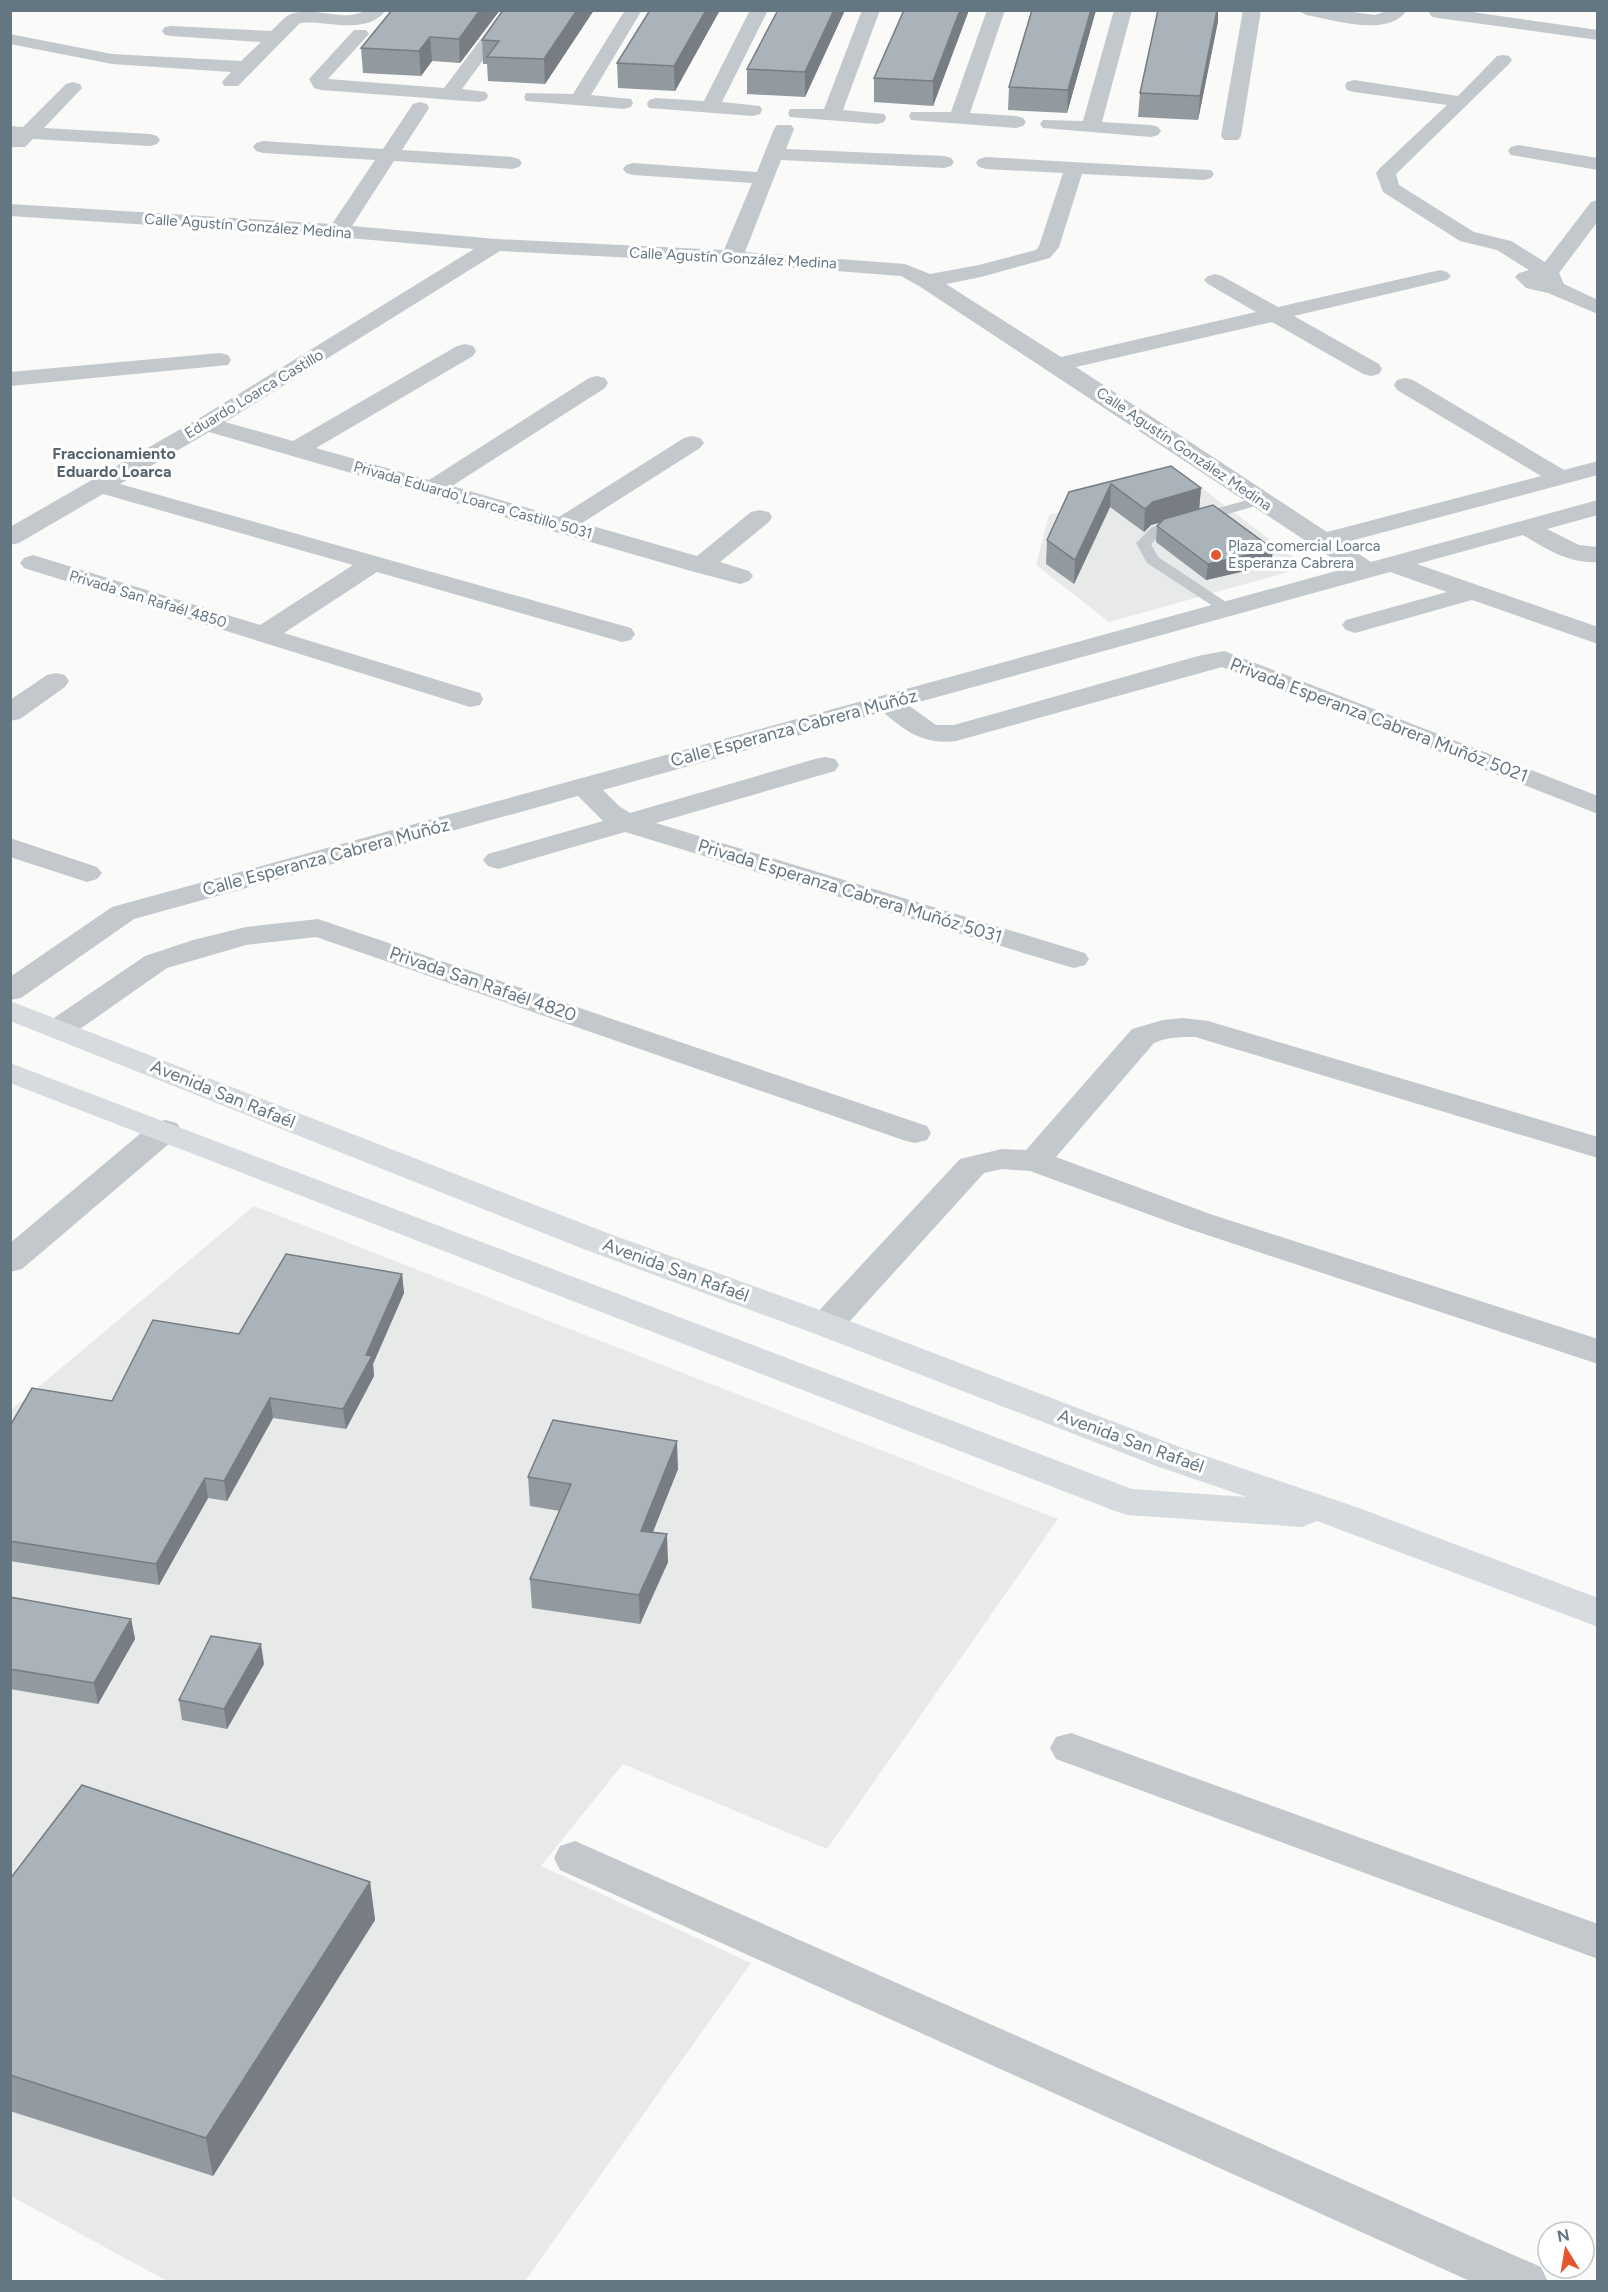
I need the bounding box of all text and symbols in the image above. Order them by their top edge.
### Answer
street label: Calle Agustín González Medina [144,210,352,242]
street label: Calle Agustín González Medina [629,244,837,272]
street label: Eduardo Loarca Castillo [181,345,327,443]
street label: Calle Agustín González Medina [1093,383,1275,515]
district label: Fraccionamiento Eduardo Loarca [52,444,176,481]
street label: Privada Eduardo Loarca Castillo 5031 [352,457,594,543]
place label: Plaza comercial Loarca Esperanza Cabrera [1228,537,1380,572]
marker: Plaza comercial Loarca Esperanza Cabrera [1209,548,1223,562]
street label: Privada San Rafaél 4850 [67,566,229,632]
street label: Privada Esperanza Cabrera Muñóz 5021 [1227,653,1531,787]
street label: Calle Esperanza Cabrera Muñóz [668,684,920,772]
street label: Calle Esperanza Cabrera Muñóz [200,813,452,901]
street label: Privada Esperanza Cabrera Muñóz 5031 [695,834,1005,948]
street label: Privada San Rafaél 4820 [387,942,579,1026]
street label: Avenida San Rafaél [147,1055,299,1133]
street label: Avenida San Rafaél [600,1233,752,1307]
street label: Avenida San Rafaél [1055,1404,1207,1478]
north arrow [1536,2220,1596,2280]
text: N [1555,2225,1571,2246]

